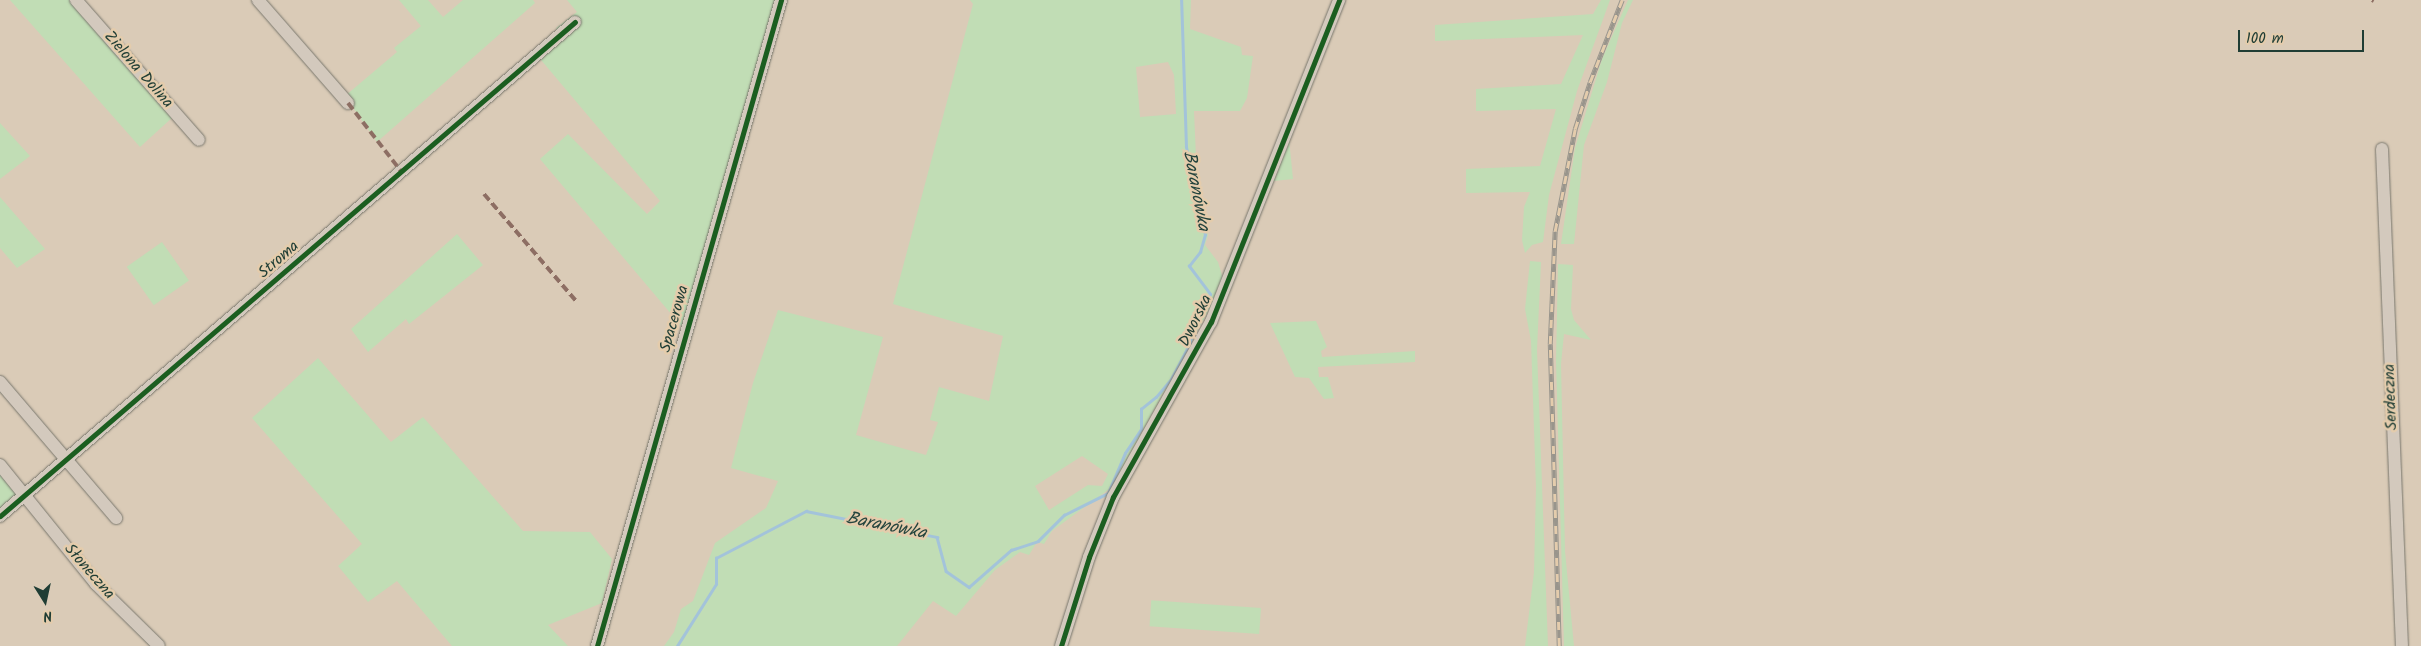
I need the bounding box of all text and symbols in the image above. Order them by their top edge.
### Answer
scale bar [2241,20,2367,52]
text: 100 m [2246,27,2284,51]
street label: Zielona Dolina [99,28,177,112]
water label: Baranówka [1177,149,1213,233]
street label: Stroma [255,237,303,283]
street label: Spacerowa [656,283,694,355]
street label: Dworska [1175,292,1217,350]
street label: Serdeczna [2380,364,2402,430]
water label: Baranówka [844,509,928,545]
street label: Słoneczna [60,540,118,604]
north arrow [20,576,70,626]
text: N [41,604,54,627]

